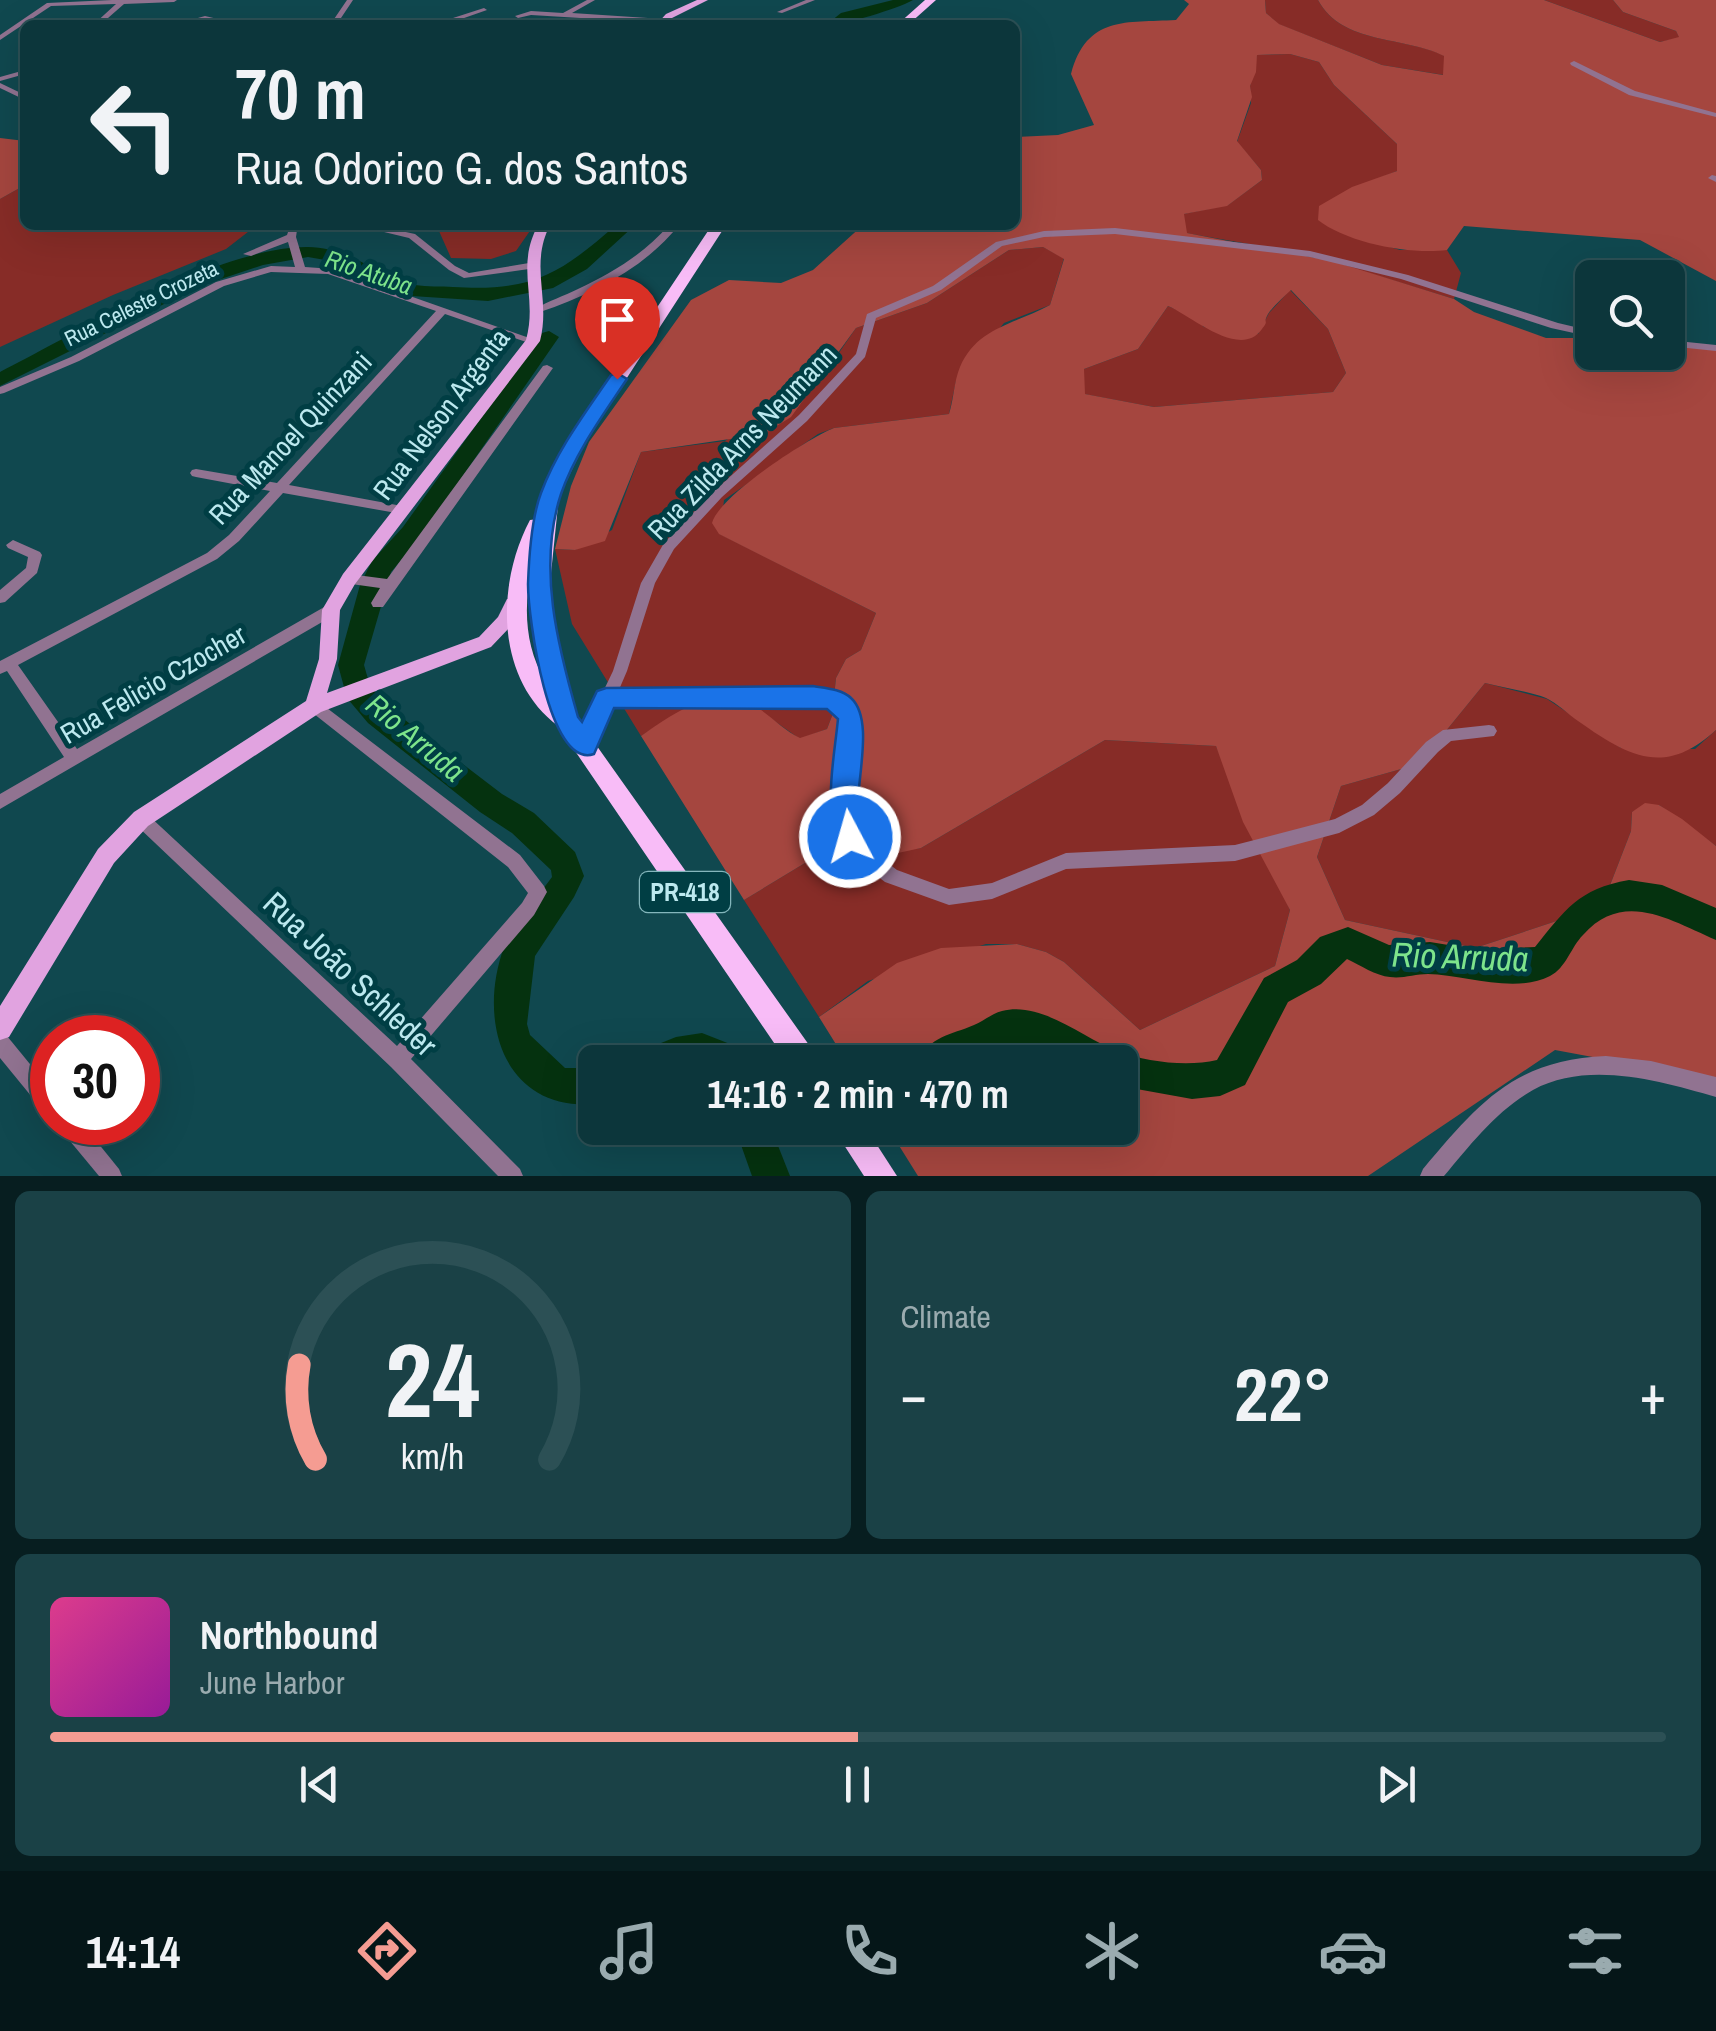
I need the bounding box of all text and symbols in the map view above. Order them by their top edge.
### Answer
text: 70 m [235,47,366,141]
icon: left [70,60,200,190]
text: Rua Odorico G. dos Santos [235,137,688,198]
water label: Rio Atuba [321,241,417,303]
street label: Rua Celeste Crozeta [59,253,223,353]
map controls [1575,260,1685,370]
button: search [1575,260,1685,370]
pin [575,277,660,380]
icon: arrive [590,292,645,347]
street label: Rua Nelson Argenta [364,320,518,507]
street label: Rua Zilda Arns Neumann [639,336,845,548]
street label: Rua Manoel Quinzani [200,343,380,533]
street label: Rua Felicio Czocher [53,615,253,752]
water label: Rio Arruda [358,684,473,790]
position arrow [798,785,902,889]
road number: PR-418 [640,872,730,912]
street label: Rua João Schleder [254,882,447,1066]
water label: Rio Arruda [1391,931,1529,982]
speed limit sign: 30 [30,1015,160,1145]
text: 14:16 · 2 min · 470 m [707,1069,1009,1120]
text: Climate [901,1295,991,1338]
text: 24 [385,1309,480,1449]
text: 22° [1234,1343,1332,1444]
text: − [901,1357,927,1431]
text: + [1640,1357,1666,1431]
text: km/h [401,1432,465,1480]
text: Northbound [200,1610,378,1661]
text: June Harbor [200,1661,344,1704]
icon: previous [292,1757,347,1812]
icon: pause [830,1757,885,1812]
icon: next [1369,1757,1424,1812]
icon: directions [352,1916,422,1986]
icon: music [594,1916,664,1986]
icon: phone [835,1916,905,1986]
icon: climate [1077,1916,1147,1986]
icon: car [1318,1916,1388,1986]
icon: filters [1560,1916,1630,1986]
text: 14:14 [86,1921,180,1982]

